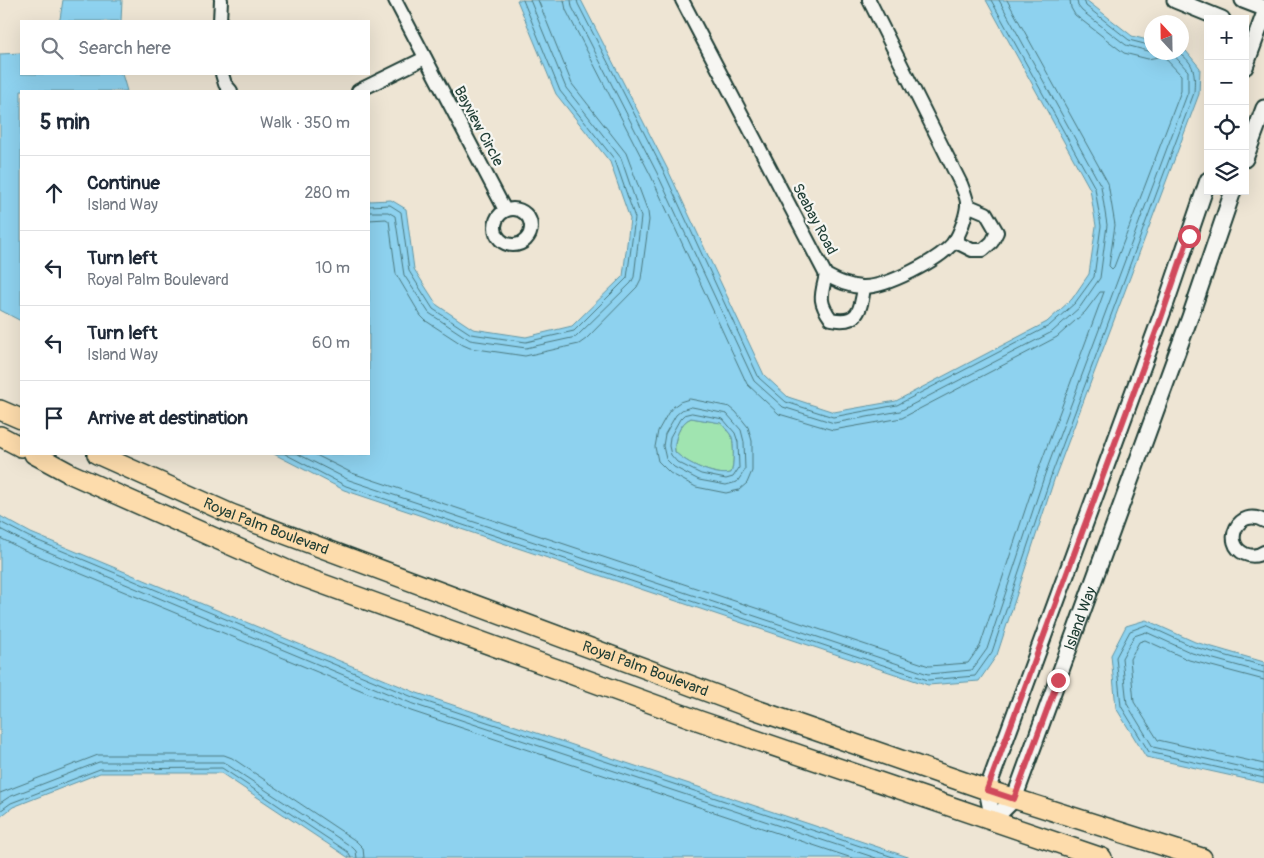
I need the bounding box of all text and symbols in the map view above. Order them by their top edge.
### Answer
north arrow [1144,15,1189,60]
map controls [1204,15,1249,195]
button: + [1204,15,1249,60]
search box [20,20,370,75]
icon: search [38,34,66,62]
text: Search here [78,36,171,60]
button: − [1204,60,1249,105]
street label: Bayview Circle [450,83,508,170]
button: locate [1204,105,1249,150]
text: 5 min [40,109,90,136]
text: Walk · 350 m [260,113,350,133]
button: layers [1204,150,1249,195]
text: Continue [87,171,160,195]
icon: ahead [40,179,68,207]
street label: Seabay Road [788,180,841,258]
text: 280 m [304,183,350,203]
text: Island Way [87,195,158,215]
route start [1178,225,1201,248]
text: Turn left [87,246,157,270]
icon: left [40,254,68,282]
text: 10 m [315,258,350,278]
text: Royal Palm Boulevard [87,270,229,290]
text: Turn left [87,321,157,345]
icon: left [40,329,68,357]
text: 60 m [312,333,350,353]
text: Island Way [87,345,158,365]
icon: arrive [40,404,68,432]
text: Arrive at destination [87,406,248,430]
street label: Royal Palm Boulevard [200,494,331,560]
street label: Island Way [1060,584,1101,653]
street label: Royal Palm Boulevard [579,637,711,701]
route end [1047,669,1070,692]

